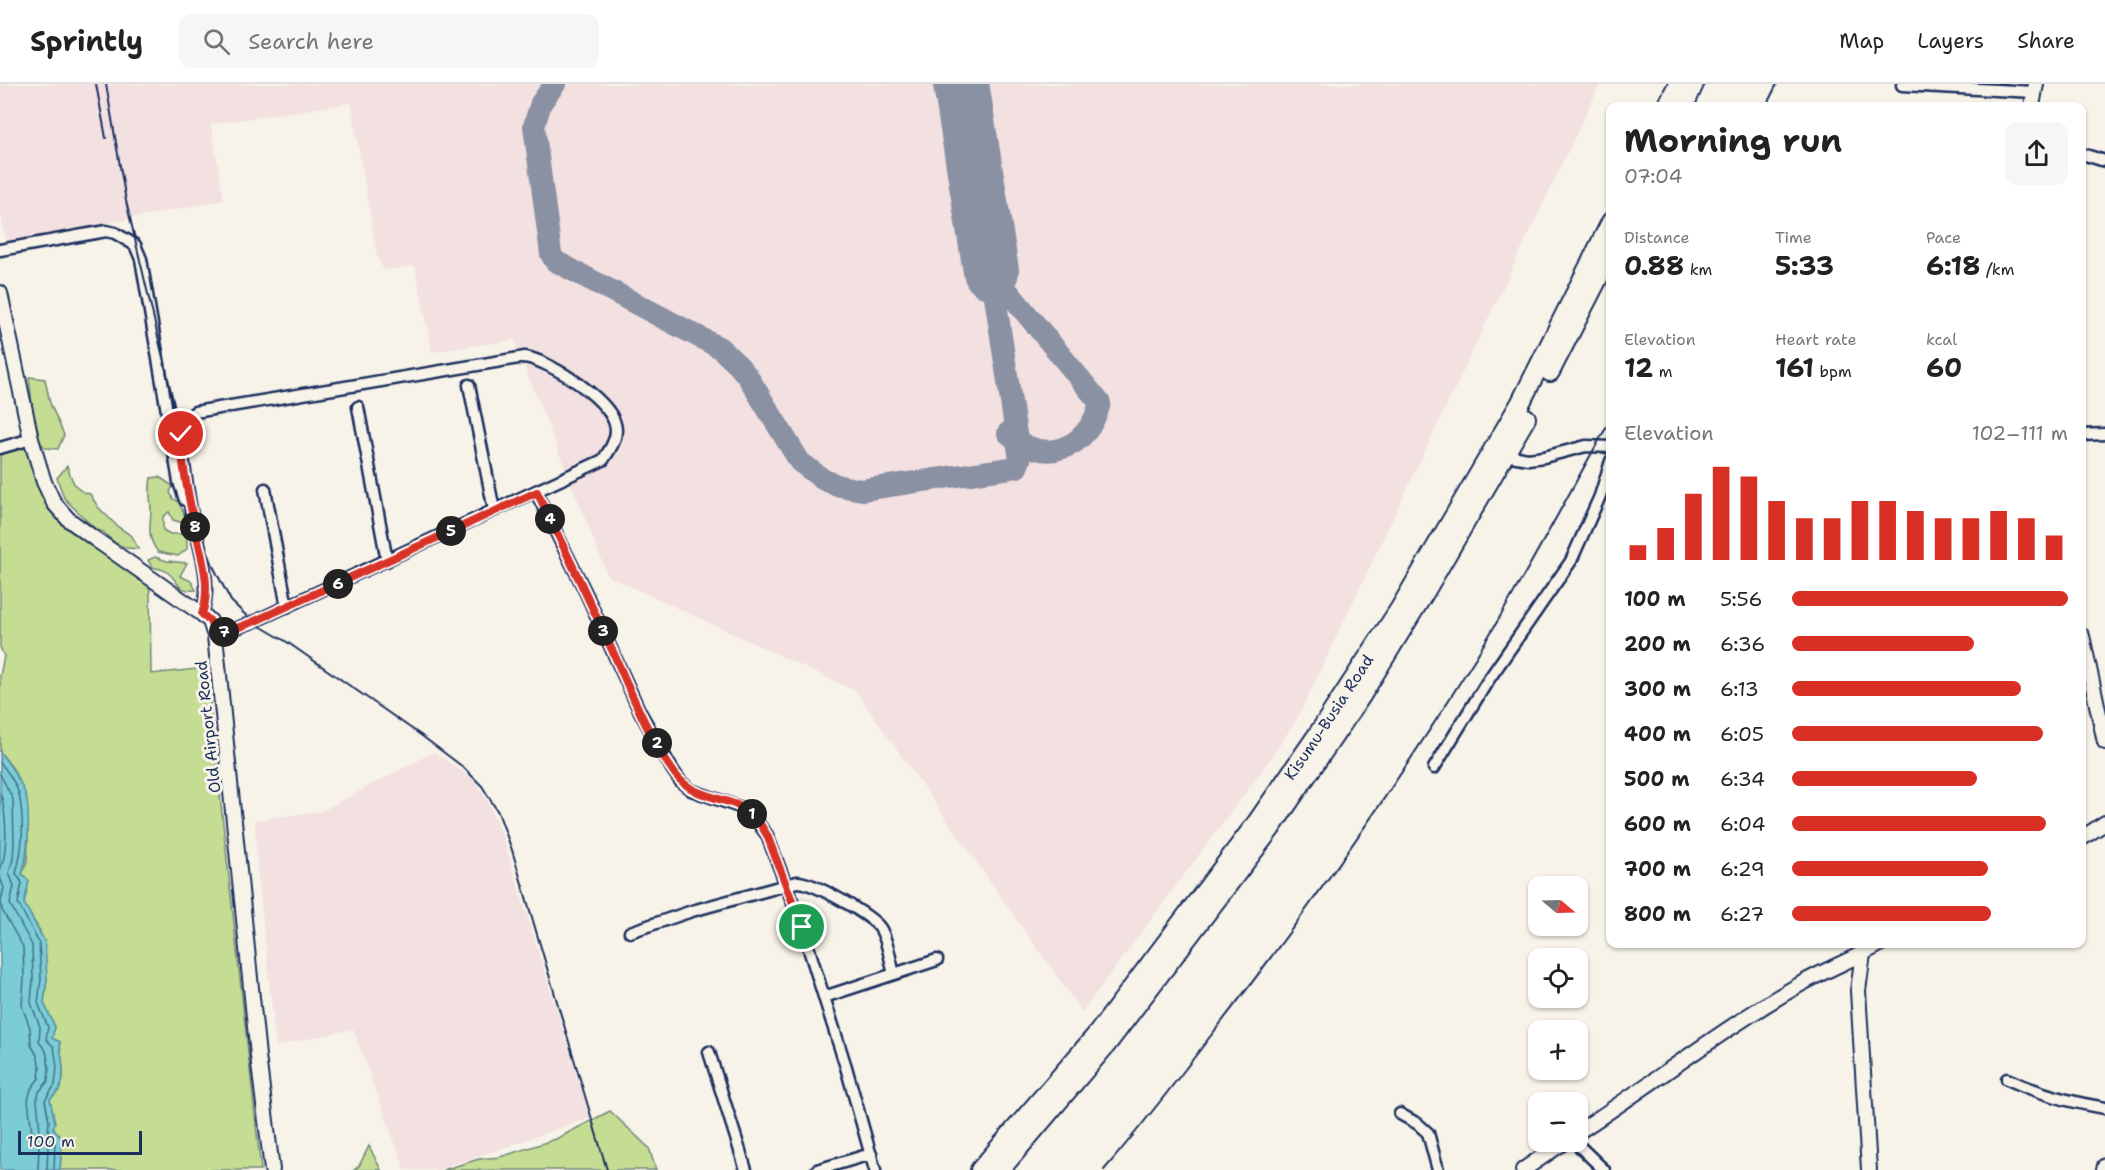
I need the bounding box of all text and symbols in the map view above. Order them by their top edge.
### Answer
search box [179,14,599,68]
text: Sprintly [30,22,143,60]
icon: search [200,25,233,58]
text: Search here [248,27,374,56]
text: Map [1839,27,1884,55]
text: Layers [1917,27,1984,55]
text: Share [2017,27,2075,55]
text: Morning run [1624,118,1842,163]
button: share [2005,122,2068,185]
text: 07:04 [1624,163,1682,189]
text: Distance [1624,227,1690,248]
text: Time [1775,227,1812,248]
text: Pace [1926,227,1961,248]
text: 0.88 [1624,248,1684,283]
text: 5:33 [1775,248,1834,283]
text: 6:18 [1926,248,1980,283]
text: km [1684,259,1712,280]
text: /km [1980,259,2015,280]
text: Elevation [1624,329,1696,350]
text: Heart rate [1775,329,1857,350]
text: kcal [1926,329,1957,350]
text: 12 [1624,350,1653,385]
text: 161 [1775,350,1814,385]
text: 60 [1926,350,1962,385]
text: m [1653,361,1672,382]
text: bpm [1814,361,1852,382]
pin [155,408,206,459]
icon: check [164,417,197,450]
text: Elevation [1624,420,1714,446]
text: 102–111 m [1972,420,2068,446]
pin: 4 [535,504,565,534]
text: 4 [544,508,556,529]
pin: 8 [180,512,210,542]
text: 8 [189,516,201,537]
pin: 5 [436,516,466,546]
text: 5 [446,520,456,541]
pin: 6 [323,569,353,599]
text: 6 [332,573,344,594]
text: 100 m [1624,586,1686,612]
text: 5:56 [1720,586,1763,612]
pin: 3 [588,616,618,646]
pin: 7 [209,617,239,647]
text: 3 [597,620,609,641]
text: 7 [218,621,230,642]
text: 200 m [1624,631,1691,657]
text: 6:36 [1720,631,1765,657]
street label: Kisumu-Busia Road [1279,650,1378,784]
street label: Old Airport Road [191,660,225,794]
text: 300 m [1624,676,1691,702]
text: 6:13 [1720,676,1759,702]
text: 400 m [1624,721,1691,747]
text: 6:05 [1720,721,1764,747]
pin: 2 [642,728,672,758]
text: 2 [651,732,663,753]
text: 500 m [1624,766,1690,792]
text: 6:34 [1720,766,1765,792]
pin: 1 [737,799,767,829]
text: 1 [748,803,756,824]
text: 600 m [1624,811,1691,837]
text: 6:04 [1720,811,1766,837]
text: 700 m [1624,856,1691,882]
text: 6:29 [1720,856,1765,882]
north arrow [1528,876,1588,936]
map controls [1528,876,1588,1152]
pin [776,901,827,952]
text: 800 m [1624,901,1691,927]
text: 6:27 [1720,901,1764,927]
icon: arrive [785,910,818,943]
button: locate [1528,948,1588,1008]
button: + [1528,1020,1588,1080]
button: − [1528,1092,1588,1152]
scale bar [18,1128,142,1156]
text: 100 m [27,1131,75,1152]

